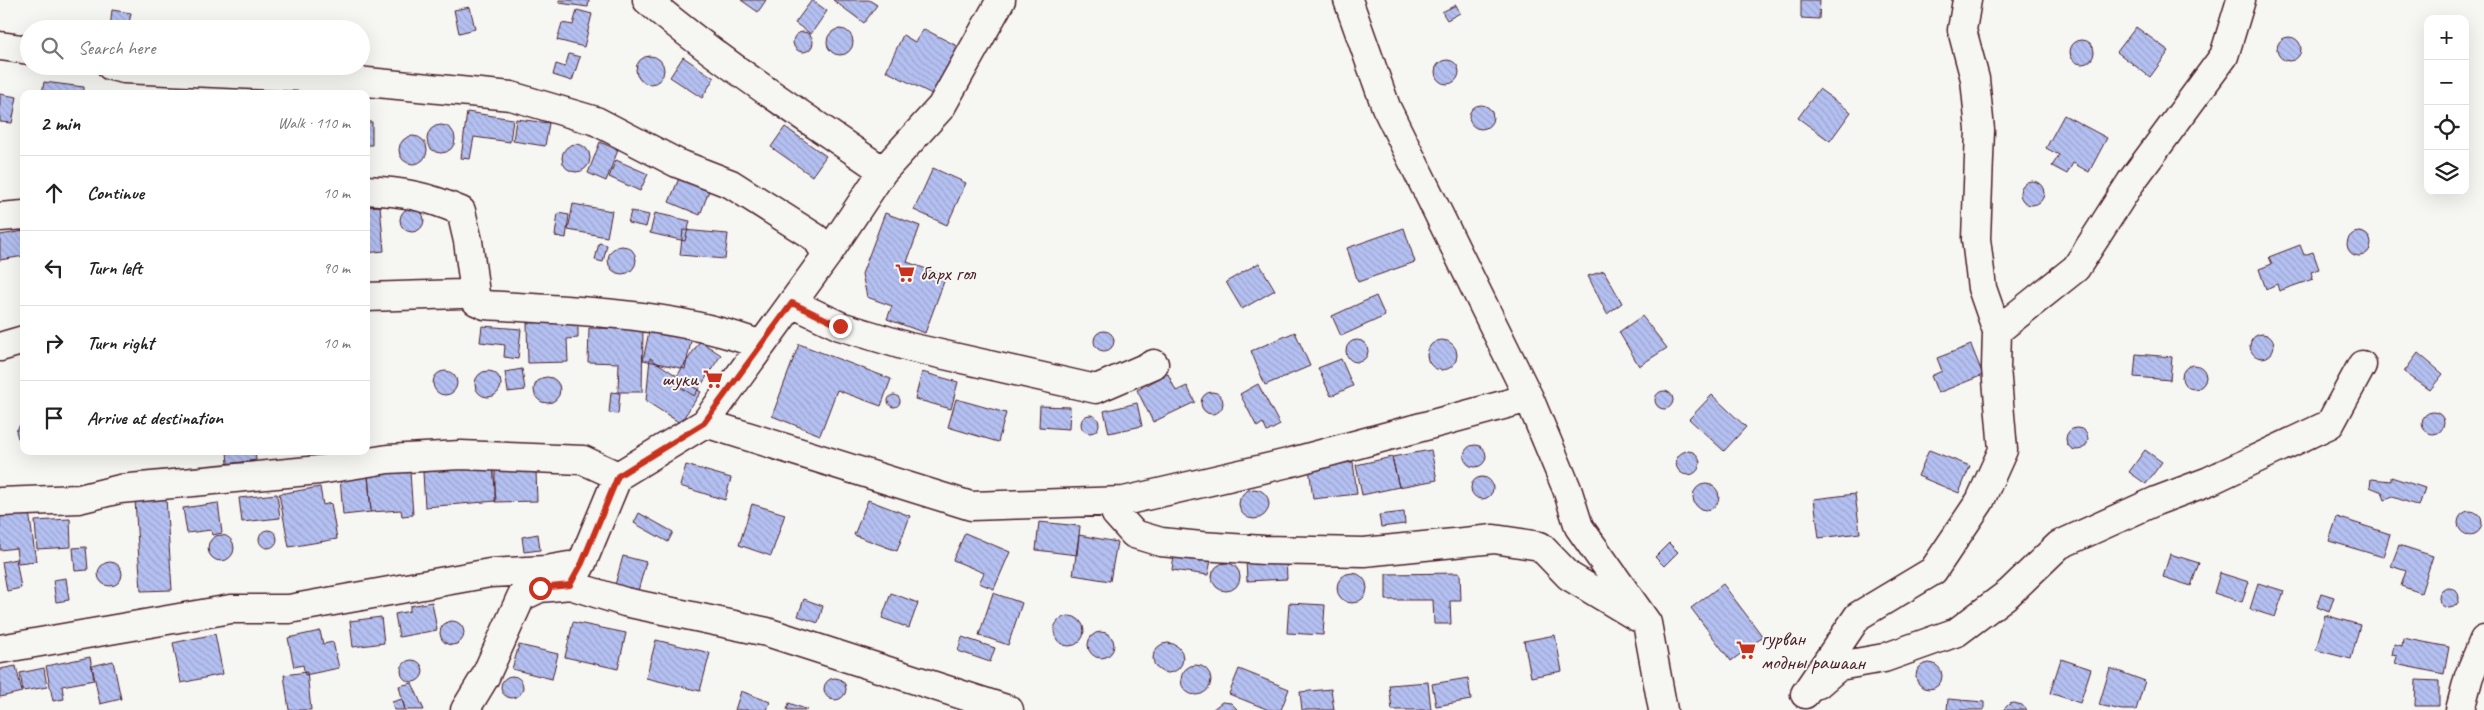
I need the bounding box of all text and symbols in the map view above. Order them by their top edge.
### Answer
map controls [2424,15,2469,195]
button: + [2424,15,2469,60]
search box [20,20,370,75]
icon: search [38,34,66,62]
text: Search here [78,36,155,60]
button: − [2424,60,2469,105]
button: locate [2424,105,2469,150]
text: 2 min [40,110,80,136]
text: Walk · 110 m [278,113,350,133]
button: layers [2424,150,2469,195]
icon: ahead [40,179,68,207]
text: Continue [87,181,144,205]
text: 10 m [323,183,350,203]
icon: left [40,254,68,282]
text: Turn left [87,256,142,280]
text: 90 m [323,258,350,278]
place label: барх гол [920,260,977,286]
supermarket icon: барх гол [894,262,916,284]
route end [829,315,852,338]
icon: right [40,329,68,357]
text: Turn right [87,331,154,355]
text: 10 m [323,333,350,353]
place label: шуки [661,366,700,392]
supermarket icon: шуки [702,368,724,390]
icon: arrive [40,404,68,432]
text: Arrive at destination [87,406,223,430]
route start [529,577,552,600]
place label: гурван модны рашаан [1761,625,1866,675]
supermarket icon: гурван модны рашаан [1735,639,1757,661]

